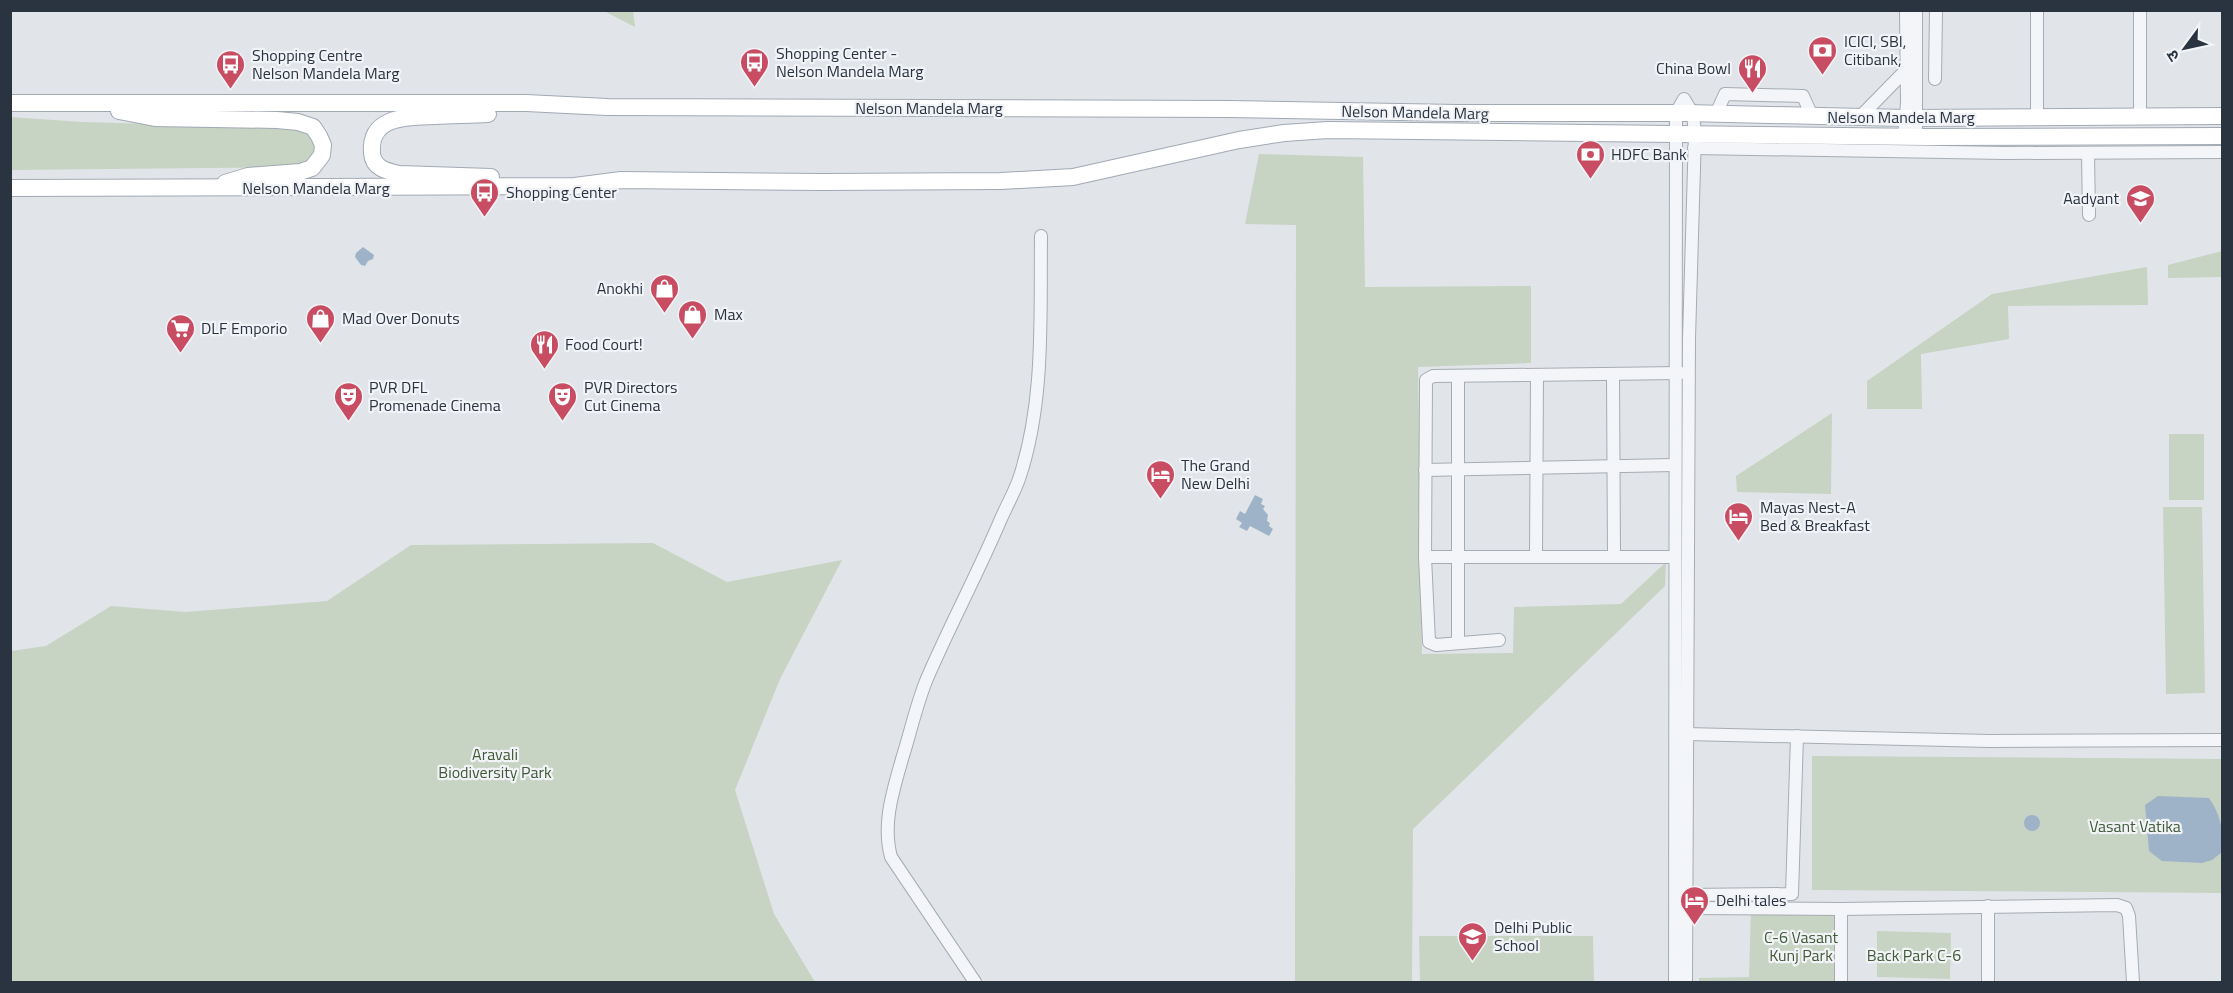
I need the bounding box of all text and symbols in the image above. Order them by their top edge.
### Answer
north arrow [2155,18,2215,78]
place label: ICICI, SBI, Citibank, [1844,29,1906,71]
bank icon: ICICI, SBI, Citibank, [1807,34,1839,76]
place label: Shopping Center - Nelson Mandela Marg [776,41,923,83]
place label: Shopping Centre Nelson Mandela Marg [252,43,399,85]
text: उ [2159,45,2185,67]
bus stop icon: Shopping Center - Nelson Mandela Marg [739,46,771,88]
bus stop icon: Shopping Centre Nelson Mandela Marg [215,48,247,90]
restaurant icon: China Bowl [1736,52,1768,94]
place label: China Bowl [1656,56,1731,80]
street label: Nelson Mandela Marg [855,96,1003,120]
street label: Nelson Mandela Marg [1341,99,1489,125]
street label: Nelson Mandela Marg [1827,105,1975,129]
bank icon: HDFC Bank [1574,138,1606,180]
place label: HDFC Bank [1611,142,1687,166]
street label: Nelson Mandela Marg [242,176,390,200]
bus stop icon: Shopping Center [469,176,501,218]
place label: Shopping Center [506,180,617,204]
school or university icon: Aadyant [2124,182,2156,224]
place label: Aadyant [2063,186,2119,210]
shop icon: Anokhi [648,272,680,314]
place label: Anokhi [597,276,643,300]
shop icon: Max [677,298,709,340]
shop icon: Mad Over Donuts [305,302,337,344]
place label: Max [714,302,743,326]
place label: Mad Over Donuts [342,306,460,330]
supermarket icon: DLF Emporio [164,312,196,354]
place label: DLF Emporio [201,316,288,340]
restaurant icon: Food Court! [528,328,560,370]
place label: Food Court! [565,332,643,356]
place label: PVR DFL Promenade Cinema [369,375,501,417]
place label: PVR Directors Cut Cinema [584,375,677,417]
theatre icon: PVR DFL Promenade Cinema [332,380,364,422]
theatre icon: PVR Directors Cut Cinema [547,380,579,422]
place label: The Grand New Delhi [1181,453,1250,495]
hotel icon: The Grand New Delhi [1144,458,1176,500]
place label: Mayas Nest-A Bed & Breakfast [1760,495,1870,537]
hotel icon: Mayas Nest-A Bed & Breakfast [1723,500,1755,542]
park label: Aravali Biodiversity Park [438,742,552,784]
park label: Vasant Vatika [2089,814,2181,838]
hotel icon: Delhi tales [1679,884,1711,926]
place label: Delhi tales [1716,888,1787,912]
place label: Delhi Public School [1494,915,1572,957]
school or university icon: Delhi Public School [1457,920,1489,962]
park label: C-6 Vasant Kunj Park [1764,925,1838,967]
park label: Back Park C-6 [1867,943,1961,967]

